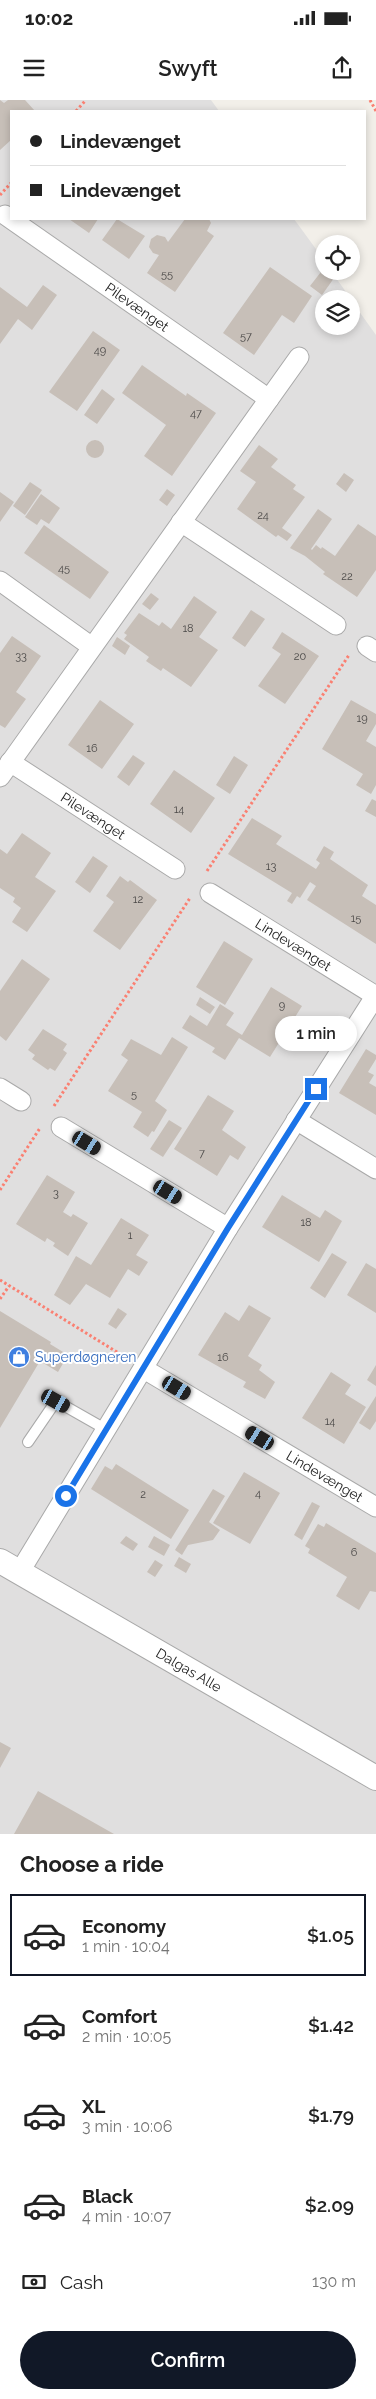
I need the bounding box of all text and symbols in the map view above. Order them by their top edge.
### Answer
text: 10:02 [25,7,73,29]
icon: menu [20,54,48,82]
icon: share [328,54,356,82]
text: Swyft [158,55,218,81]
text: Lindevænget [60,130,181,152]
text: Lindevænget [60,179,181,201]
map controls [315,235,360,335]
button: locate [315,235,360,280]
house number: 55 [161,268,173,281]
street label: Pilevænget [102,279,172,335]
button: layers [315,290,360,335]
house number: 57 [240,330,252,343]
house number: 49 [94,344,106,357]
house number: 47 [190,407,202,420]
house number: 24 [257,509,269,522]
house number: 45 [58,562,70,575]
house number: 22 [341,570,353,583]
house number: 18 [182,622,194,635]
house number: 33 [15,650,27,663]
house number: 20 [294,650,306,663]
house number: 19 [356,712,368,725]
house number: 16 [86,742,98,755]
street label: Pilevænget [58,789,129,843]
house number: 14 [174,803,184,816]
house number: 13 [266,860,276,873]
house number: 12 [133,893,143,906]
house number: 15 [351,912,361,925]
street label: Lindevænget [252,915,334,974]
house number: 9 [279,999,285,1012]
callout: 1 min [275,1016,357,1052]
text: 1 min [296,1024,336,1043]
route end [305,1078,327,1100]
house number: 5 [131,1088,137,1101]
car [70,1129,103,1157]
house number: 7 [199,1147,205,1160]
car [151,1178,184,1206]
house number: 3 [53,1187,59,1200]
house number: 18 [300,1216,312,1229]
house number: 1 [128,1229,133,1242]
shop icon: Superdøgneren [7,1345,31,1369]
place label: Superdøgneren [35,1349,137,1365]
house number: 16 [217,1351,229,1364]
car [160,1374,193,1402]
car [39,1387,72,1415]
house number: 14 [325,1415,335,1428]
car [243,1424,276,1452]
street label: Lindevænget [283,1447,366,1505]
route start [55,1485,77,1507]
house number: 4 [255,1487,261,1500]
house number: 2 [140,1488,146,1501]
house number: 6 [351,1546,358,1559]
street label: Dalgas Alle [153,1645,224,1695]
text: Choose a ride [20,1851,164,1877]
icon: car [22,1913,67,1958]
text: Economy [82,1915,166,1937]
text: $1.05 [307,1924,354,1946]
text: 1 min · 10:04 [82,1937,170,1956]
icon: car [22,2003,67,2048]
text: Comfort [82,2005,157,2027]
text: $1.42 [308,2014,354,2036]
text: 2 min · 10:05 [82,2027,171,2046]
icon: car [22,2093,67,2138]
text: XL [82,2095,105,2117]
text: $1.79 [308,2104,354,2126]
text: 3 min · 10:06 [82,2117,172,2136]
icon: car [22,2183,67,2228]
text: Black [82,2185,133,2207]
text: $2.09 [305,2194,354,2216]
text: 4 min · 10:07 [82,2207,171,2226]
icon: cash [20,2268,48,2296]
text: Cash [60,2271,104,2293]
text: 130 m [312,2272,356,2291]
button: Confirm [20,2331,356,2389]

